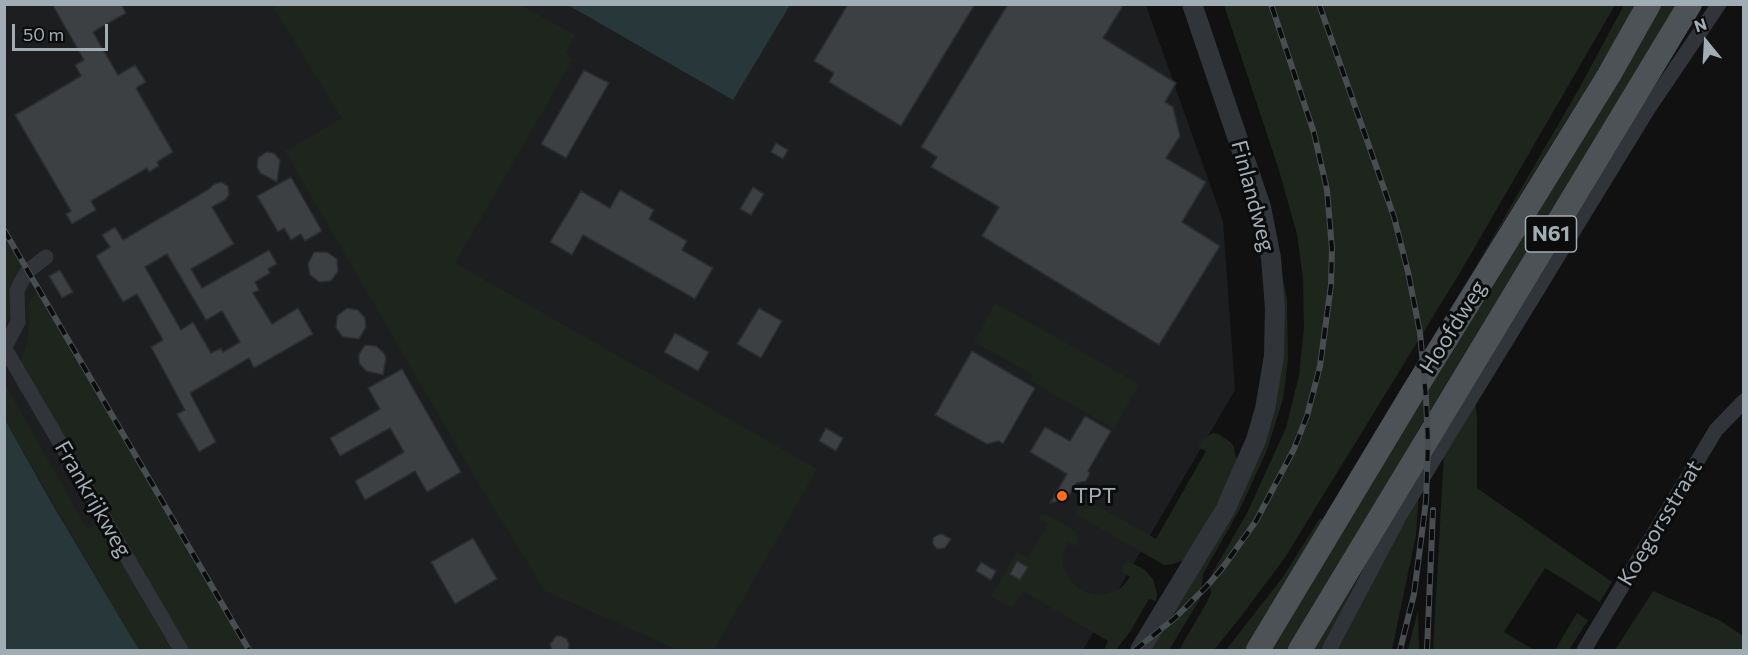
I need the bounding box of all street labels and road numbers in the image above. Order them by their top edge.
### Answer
street label: Finlandweg [1225,138,1281,254]
road number: N61 [1526,216,1576,252]
street label: Hoofdweg [1414,276,1492,378]
street label: Frankrijkweg [49,436,137,562]
street label: Koegorsstraat [1612,456,1708,590]

